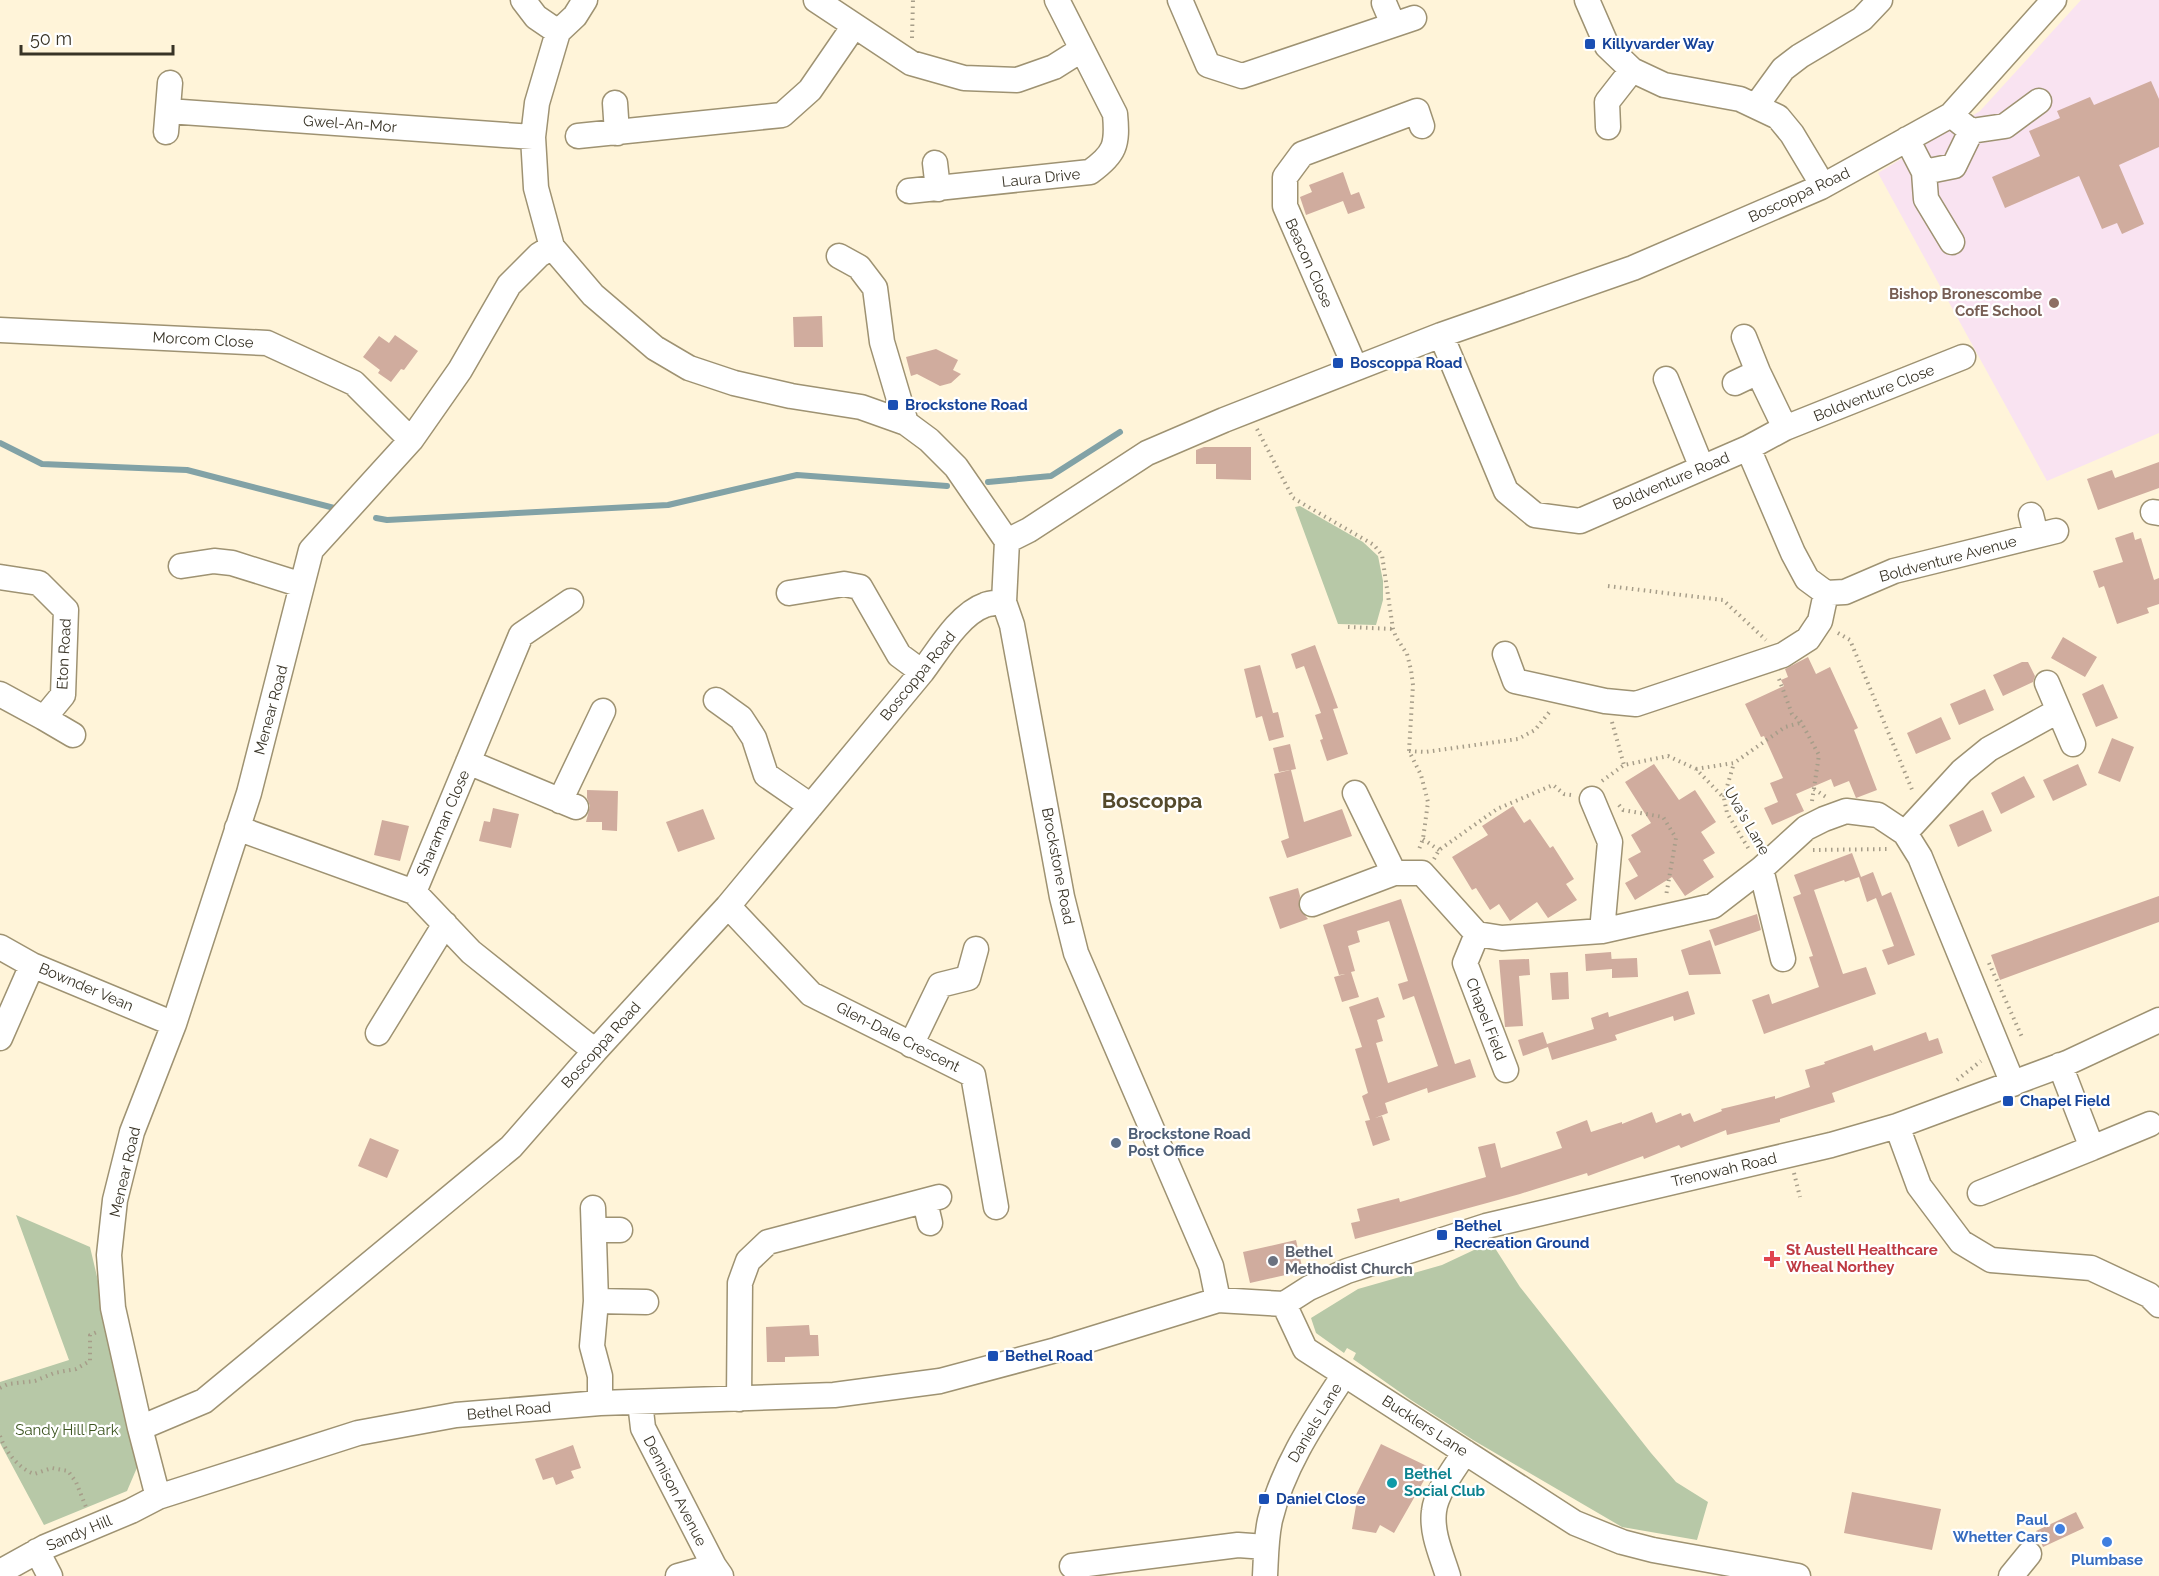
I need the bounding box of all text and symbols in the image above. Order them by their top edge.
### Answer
scale bar [21,18,172,56]
text: 50 m [30,28,72,49]
place label: Killyvarder Way [1602,35,1715,53]
marker: Killyvarder Way [1583,37,1597,51]
street label: Gwel-An-Mor [303,112,398,136]
street label: Boscoppa Road [1745,164,1853,226]
street label: Laura Drive [1001,165,1081,191]
street label: Beacon Close [1281,215,1337,311]
place label: Bishop Bronescombe CofE School [1889,285,2042,320]
marker: Bishop Bronescombe CofE School [2047,296,2061,310]
street label: Morcom Close [152,328,254,352]
place label: Boscoppa Road [1350,354,1463,372]
marker: Boscoppa Road [1331,356,1345,370]
street label: Boldventure Close [1811,361,1937,425]
place label: Brockstone Road [905,396,1028,414]
marker: Brockstone Road [886,398,900,412]
street label: Boldventure Road [1610,448,1732,514]
street label: Boldventure Avenue [1877,532,2019,586]
street label: Eton Road [53,618,75,690]
street label: Boscoppa Road [876,628,960,724]
street label: Menear Road [250,663,292,757]
street label: Sharaman Close [413,767,473,879]
street label: Uva's Lane [1720,784,1774,858]
district label: Boscoppa [1102,788,1202,813]
street label: Brockstone Road [1038,806,1078,926]
street label: Bownder Vean [36,959,136,1015]
street label: Chapel Field [1462,975,1510,1063]
street label: Boscoppa Road [558,998,644,1092]
street label: Glen-Dale Crescent [833,998,963,1076]
place label: Chapel Field [2020,1092,2111,1110]
marker: Chapel Field [2001,1094,2015,1108]
street label: Menear Road [106,1125,144,1219]
place label: Brockstone Road Post Office [1128,1125,1251,1160]
marker: Brockstone Road Post Office [1109,1136,1123,1150]
street label: Trenowah Road [1669,1149,1779,1191]
place label: Bethel Recreation Ground [1454,1217,1590,1252]
marker: Bethel Recreation Ground [1435,1228,1449,1242]
place label: St Austell Healthcare Wheal Northey [1786,1241,1938,1276]
place label: Bethel Methodist Church [1285,1243,1413,1278]
marker: St Austell Healthcare Wheal Northey [1763,1250,1781,1268]
marker: Bethel Methodist Church [1266,1254,1280,1268]
place label: Bethel Road [1005,1347,1093,1365]
marker: Bethel Road [986,1349,1000,1363]
street label: Daniels Lane [1284,1380,1346,1466]
street label: Bucklers Lane [1379,1392,1471,1461]
street label: Bethel Road [466,1398,552,1424]
park label: Sandy Hill Park [15,1421,119,1439]
street label: Dennison Avenue [639,1433,711,1549]
place label: Bethel Social Club [1404,1465,1485,1500]
marker: Bethel Social Club [1385,1476,1399,1490]
place label: Daniel Close [1276,1490,1366,1508]
marker: Daniel Close [1257,1492,1271,1506]
street label: Sandy Hill [44,1511,115,1555]
place label: Paul Whetter Cars [1953,1511,2048,1546]
marker: Paul Whetter Cars [2053,1522,2067,1536]
marker: Plumbase [2100,1535,2114,1549]
place label: Plumbase [2071,1551,2143,1569]

